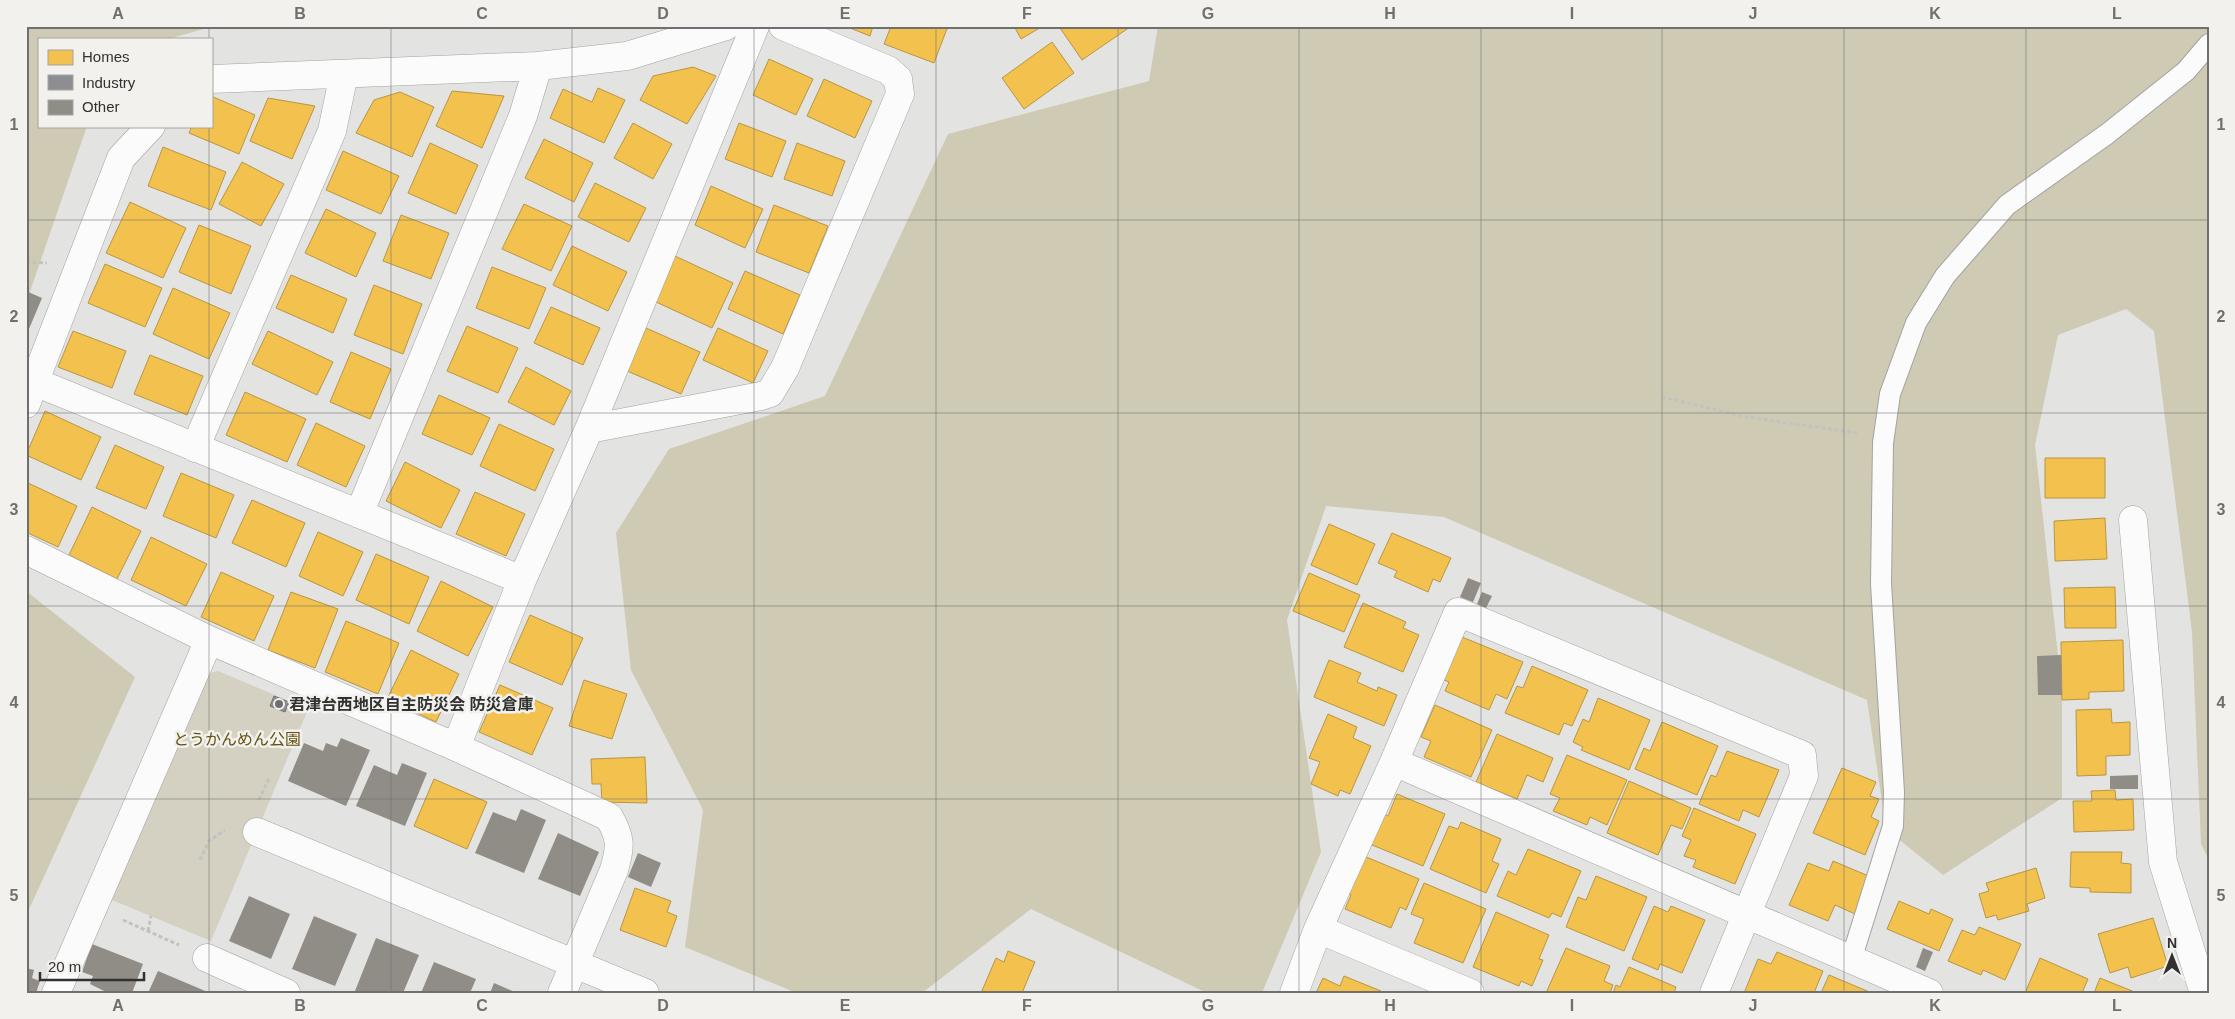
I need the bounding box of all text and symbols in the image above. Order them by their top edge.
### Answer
text: A [112,5,124,22]
text: B [294,5,306,22]
text: C [476,5,488,22]
text: D [657,5,669,22]
text: E [840,5,851,22]
text: F [1022,5,1032,22]
text: G [1202,5,1214,22]
text: H [1384,5,1396,22]
text: I [1570,5,1574,22]
text: J [1749,5,1757,22]
text: K [1929,5,1941,22]
text: L [2112,5,2122,22]
legend [38,38,212,128]
text: Homes [82,48,130,65]
text: Industry [82,74,136,91]
text: Other [82,98,120,115]
text: 1 [10,116,19,133]
text: 1 [2217,116,2226,133]
text: 2 [10,308,19,325]
text: 2 [2217,308,2226,325]
text: 3 [10,501,19,518]
text: 3 [2217,501,2226,518]
text: 4 [10,694,19,711]
text: 4 [2217,694,2226,711]
place label: 君津台西地区自主防災会 防災倉庫 [289,696,533,713]
marker: 君津台西地区自主防災会 防災倉庫 [273,698,285,710]
park label: とうかんめん公園 [173,731,301,748]
text: 5 [10,887,19,904]
text: 5 [2217,887,2226,904]
north arrow [2148,932,2198,982]
text: N [2167,935,2177,951]
scale bar [40,949,144,981]
text: 20 m [48,958,81,975]
text: A [112,997,124,1014]
text: B [294,997,306,1014]
text: C [476,997,488,1014]
text: D [657,997,669,1014]
text: E [840,997,851,1014]
text: F [1022,997,1032,1014]
text: G [1202,997,1214,1014]
text: H [1384,997,1396,1014]
text: I [1570,997,1574,1014]
text: J [1749,997,1757,1014]
text: K [1929,997,1941,1014]
text: L [2112,997,2122,1014]

